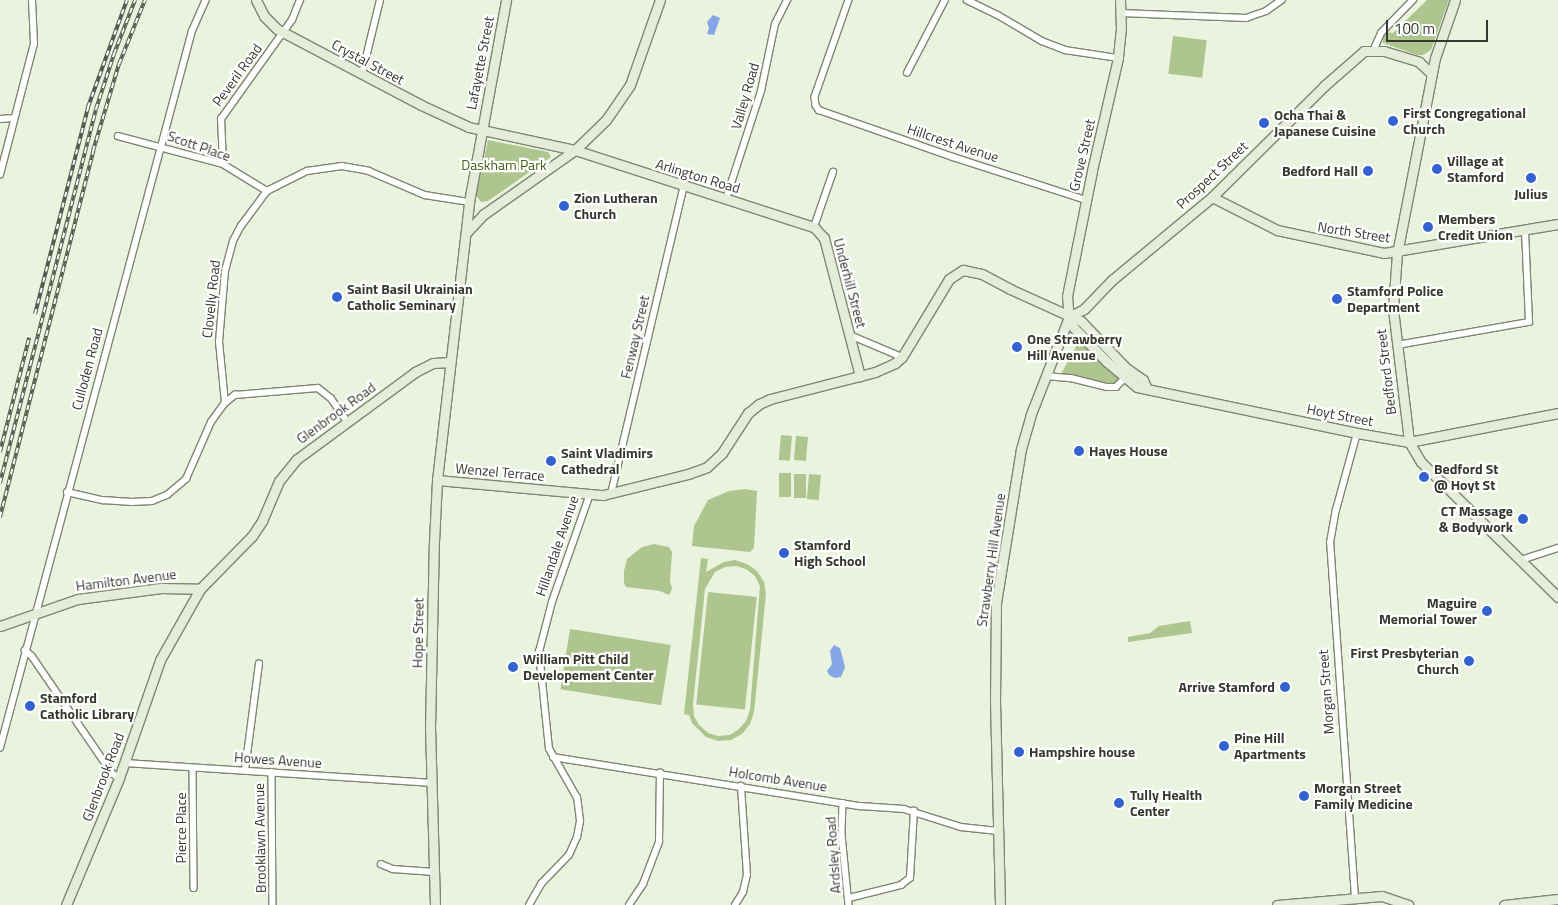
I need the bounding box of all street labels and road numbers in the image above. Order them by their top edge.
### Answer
street label: Lafayette Street [463,15,497,111]
street label: Crystal Street [329,36,407,88]
street label: Peveril Road [209,40,265,110]
street label: Valley Road [728,61,762,131]
street label: Grove Street [1066,117,1098,193]
street label: Hillcrest Avenue [905,120,1001,166]
street label: Scott Place [165,127,233,165]
street label: Prospect Street [1173,138,1251,212]
street label: Arlington Road [654,155,742,197]
street label: North Street [1317,218,1391,246]
street label: Underhill Street [830,236,870,330]
street label: Clovelly Road [199,259,223,339]
street label: Fenway Street [617,294,653,380]
street label: Culloden Road [68,326,106,412]
street label: Bedford Street [1372,328,1400,416]
street label: Glenbrook Road [293,379,379,447]
street label: Hoyt Street [1305,400,1375,430]
street label: Wenzel Terrace [455,460,545,484]
street label: Strawberry Hill Avenue [973,492,1009,628]
street label: Hillandale Avenue [532,494,582,598]
street label: Hamilton Avenue [75,565,177,595]
street label: Hope Street [409,598,427,668]
street label: Morgan Street [1315,649,1337,735]
street label: Glenbrook Road [78,730,128,824]
street label: Howes Avenue [234,749,322,771]
street label: Holcomb Avenue [728,763,828,795]
street label: Brooklawn Avenue [251,783,269,893]
street label: Pierce Place [173,793,189,863]
street label: Ardsley Road [822,816,844,894]

